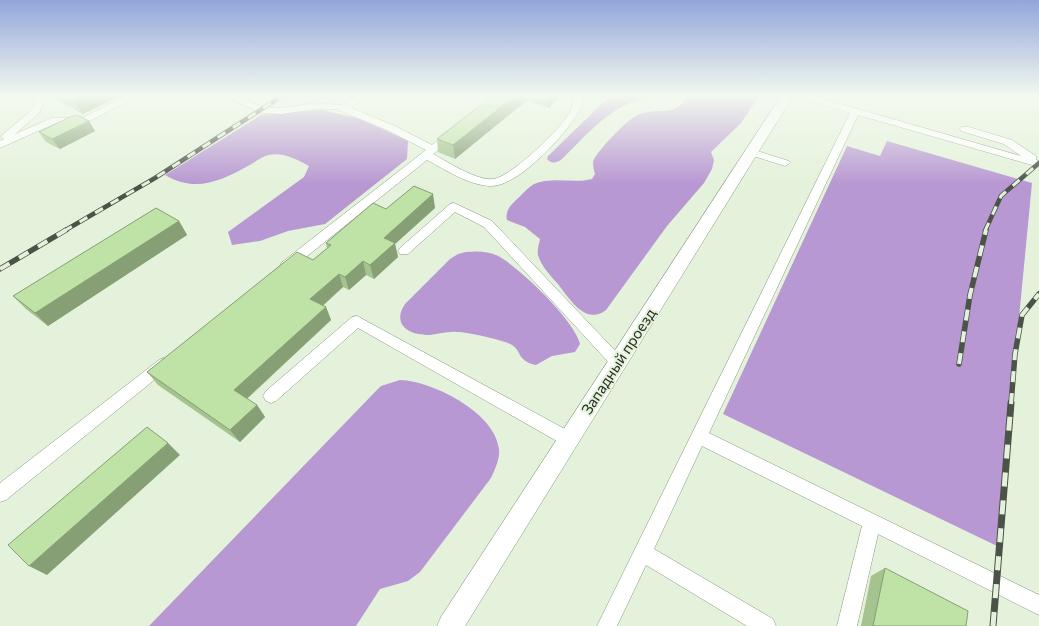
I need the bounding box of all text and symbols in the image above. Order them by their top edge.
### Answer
street label: Западный проезд [577,305,659,417]

